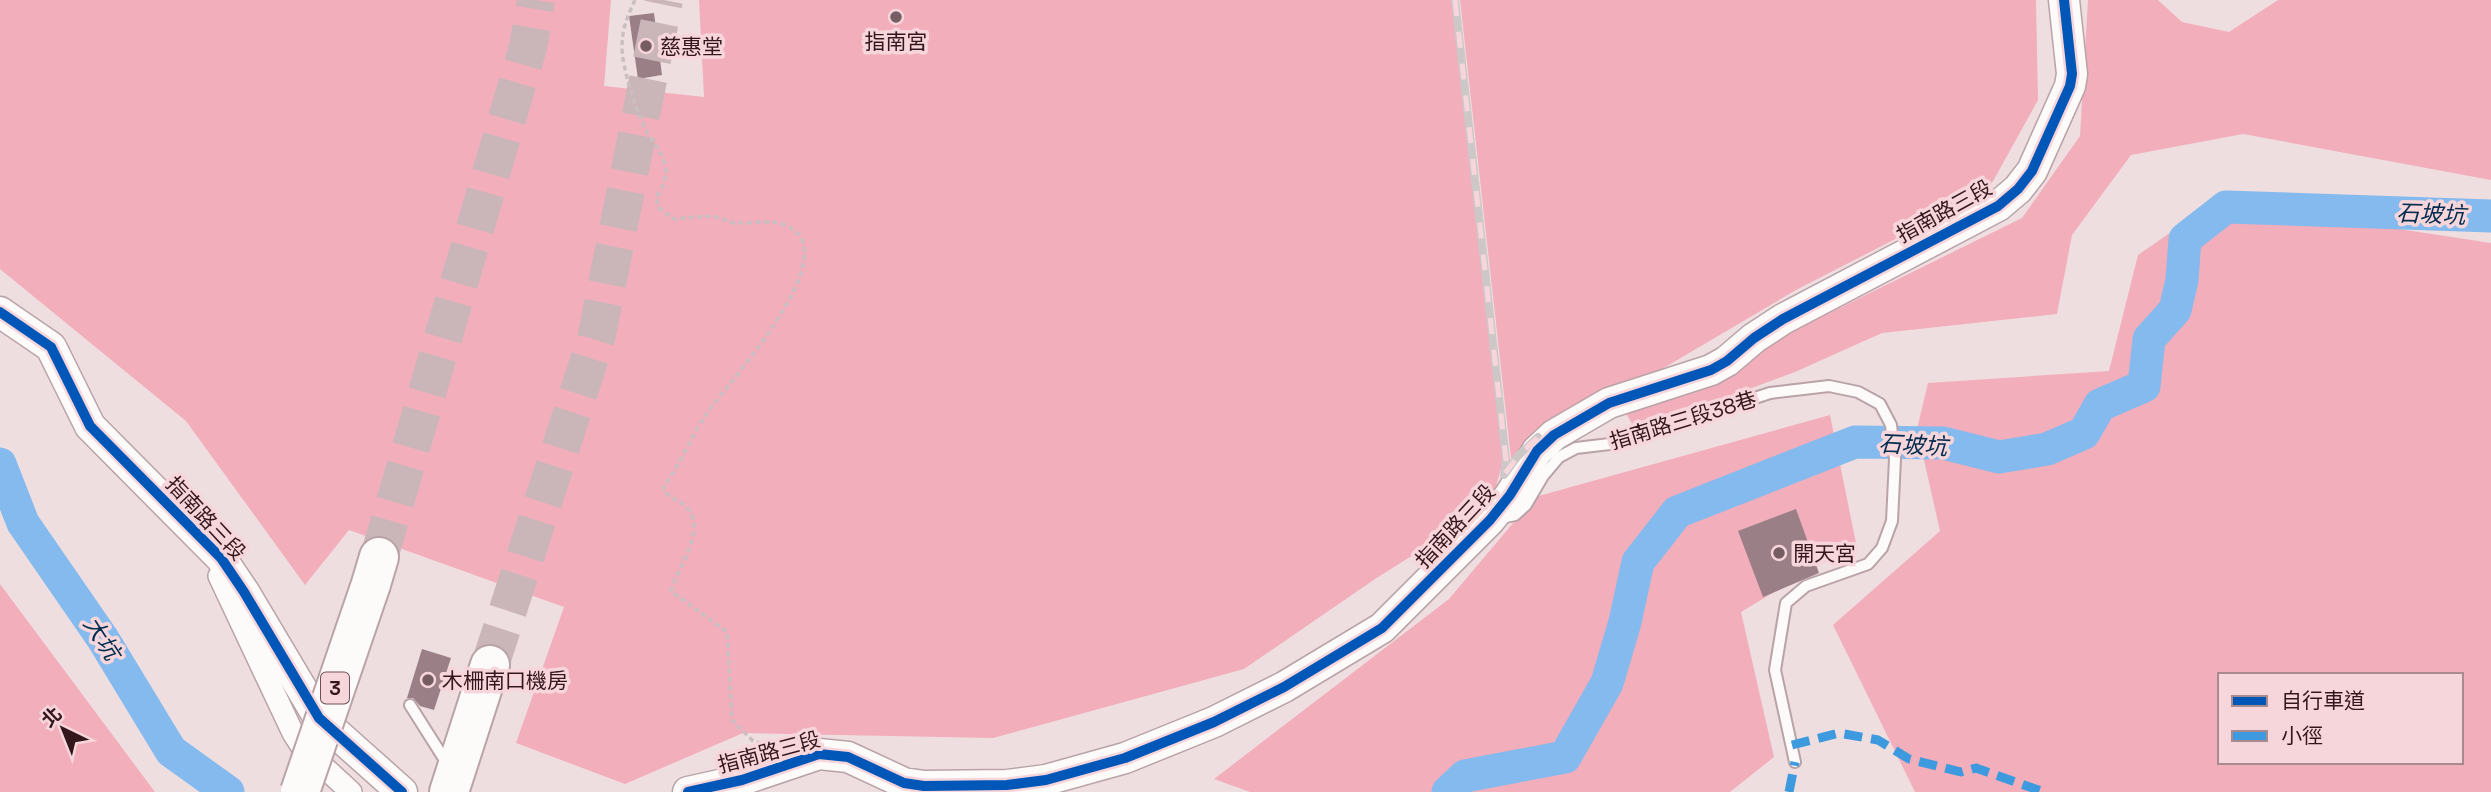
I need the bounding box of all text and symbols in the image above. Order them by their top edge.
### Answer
marker: 指南宮 [888,9,904,25]
place label: 指南宮 [865,28,928,55]
place label: 慈惠堂 [660,33,723,60]
marker: 慈惠堂 [638,38,654,54]
street label: 指南路三段 [1892,174,1996,248]
water label: 石坡坑 [2396,198,2469,230]
street label: 指南路三段38巷 [1606,385,1760,455]
water label: 石坡坑 [1878,428,1951,462]
street label: 指南路三段 [160,470,252,566]
street label: 指南路三段 [1409,478,1501,574]
place label: 開天宮 [1793,540,1856,567]
marker: 開天宮 [1771,545,1787,561]
water label: 大坑 [77,611,129,668]
place label: 木柵南口機房 [442,667,568,694]
marker: 木柵南口機房 [420,672,436,688]
road number: 3 [321,673,349,704]
legend [2218,673,2463,764]
text: 自行車道 [2281,687,2365,714]
north arrow [28,694,98,764]
text: 北 [36,701,67,733]
text: 小徑 [2281,722,2323,749]
street label: 指南路三段 [715,725,823,779]

